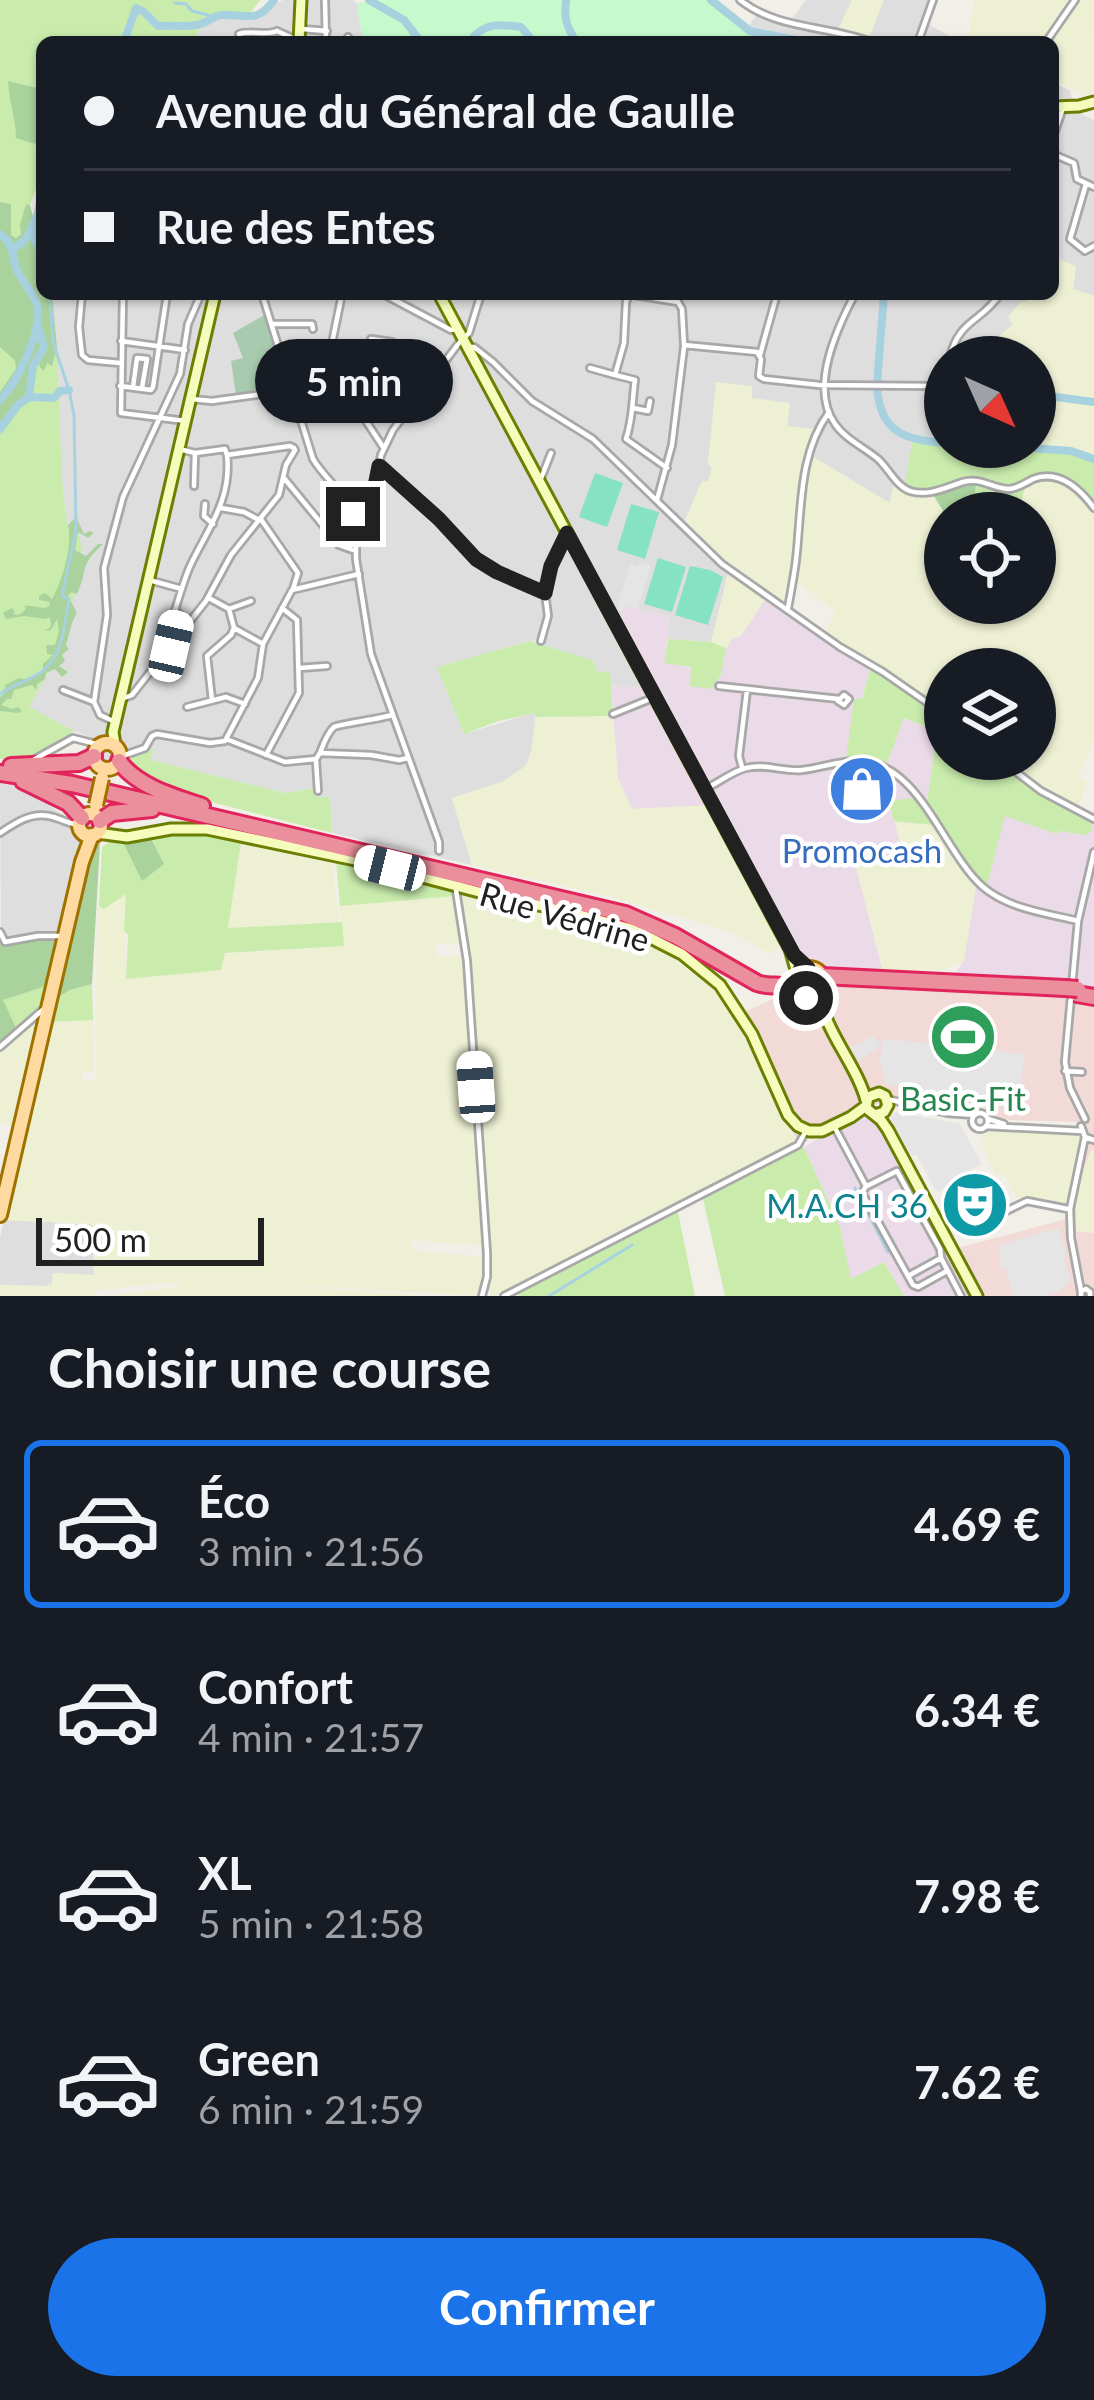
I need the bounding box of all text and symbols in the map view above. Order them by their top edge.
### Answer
text: Avenue du Général de Gaulle [156,84,735,138]
text: Rue des Entes [156,200,435,254]
north arrow [924,336,1056,468]
map controls [924,336,1056,780]
callout: 5 min [254,340,452,424]
text: 5 min [306,358,402,404]
route end [326,487,380,541]
button: locate [924,492,1056,624]
car [145,607,197,685]
button: layers [924,648,1056,780]
shop icon: Promocash [827,754,897,824]
place label: Promocash [782,830,942,870]
car [351,842,429,894]
street label: Rue Védrine [476,873,654,959]
route start [779,971,833,1025]
sports icon: Basic-Fit [928,1002,998,1072]
car [456,1050,496,1124]
place label: Basic-Fit [900,1078,1026,1118]
theatre icon: M.A.CH 36 [940,1170,1010,1240]
place label: M.A.CH 36 [766,1185,928,1225]
scale bar [36,1212,264,1265]
text: 500 m [54,1219,147,1259]
text: Choisir une course [48,1335,491,1400]
icon: car [54,1470,162,1578]
text: Éco [198,1474,270,1528]
text: 4.69 € [914,1497,1040,1551]
text: 3 min · 21:56 [198,1528,424,1574]
icon: car [54,1656,162,1764]
text: Confort [198,1660,353,1714]
text: 6.34 € [914,1683,1040,1737]
text: 4 min · 21:57 [198,1714,424,1760]
icon: car [54,1842,162,1950]
text: XL [198,1846,252,1900]
text: 7.98 € [914,1869,1040,1923]
text: 5 min · 21:58 [198,1900,424,1946]
icon: car [54,2028,162,2136]
text: Green [198,2032,320,2086]
text: 7.62 € [914,2055,1040,2109]
text: 6 min · 21:59 [198,2086,424,2132]
button: Confirmer [48,2238,1046,2376]

